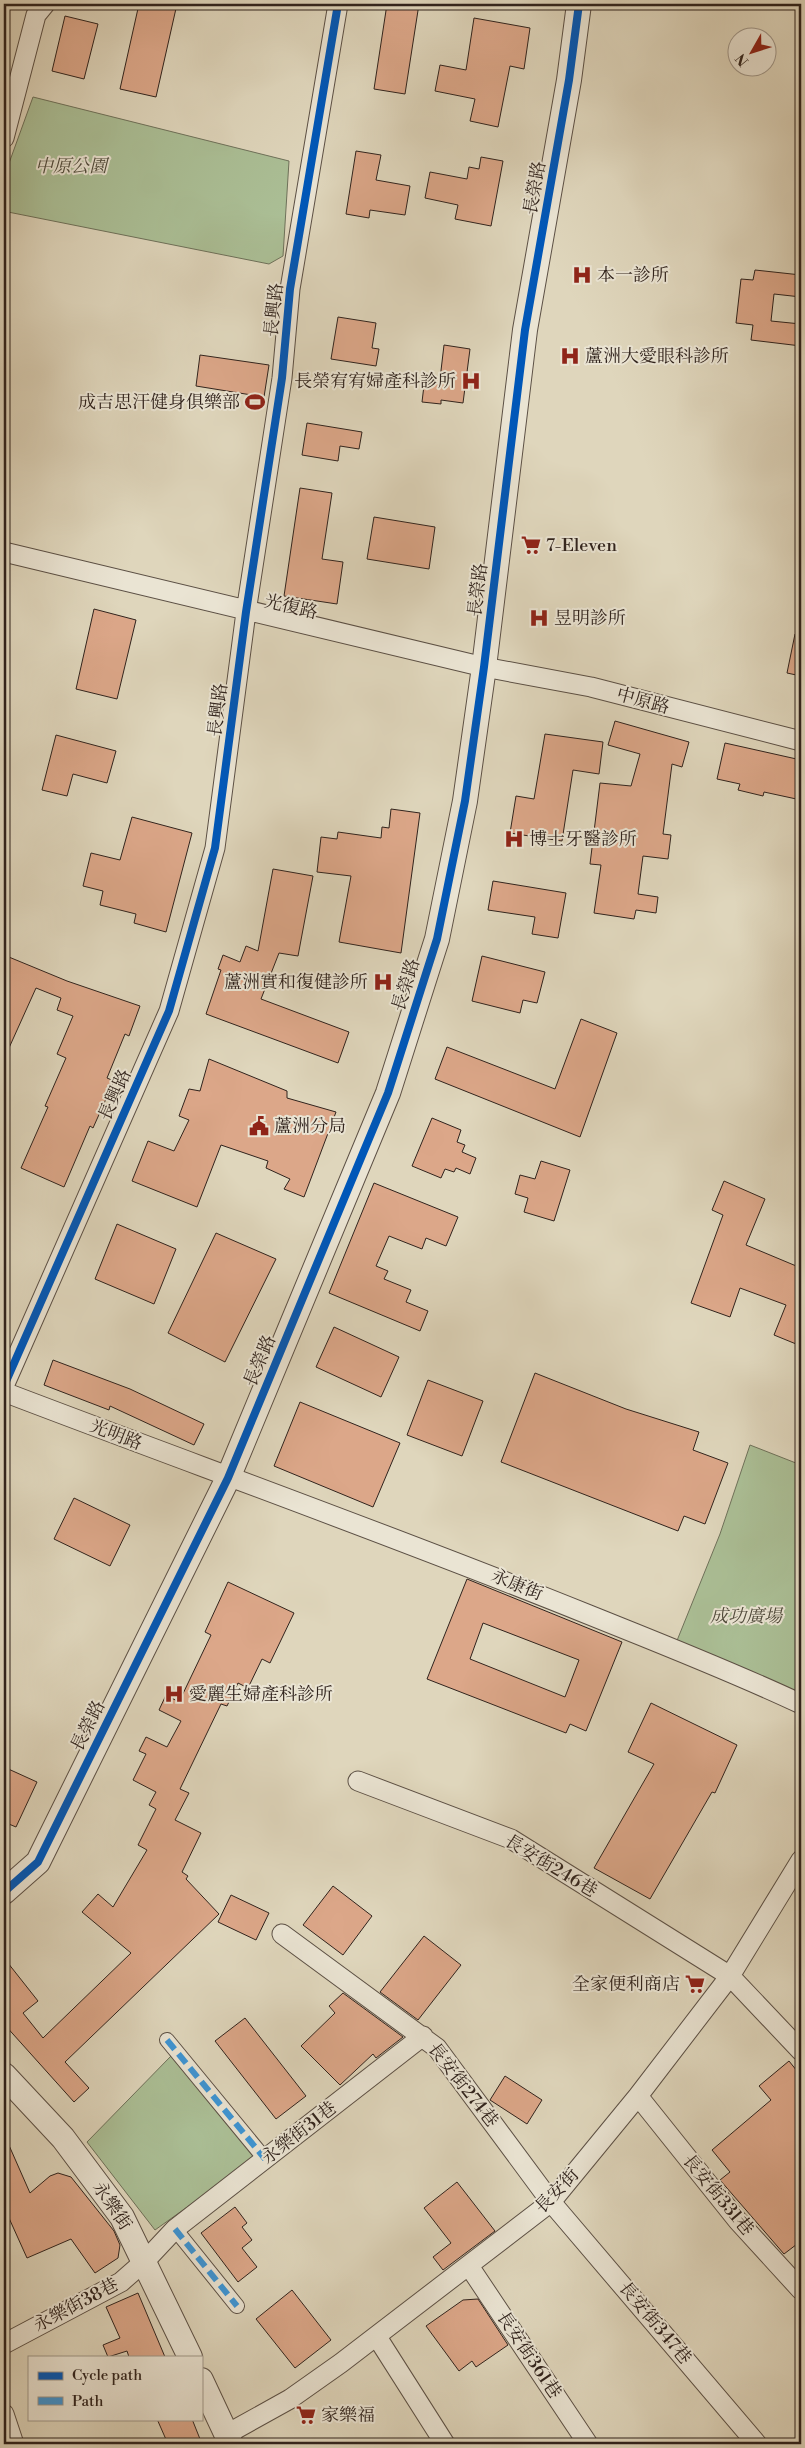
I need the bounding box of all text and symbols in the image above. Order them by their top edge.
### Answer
north arrow [728,28,778,78]
text: N [732,50,753,70]
park label: 中原公園 [35,155,110,178]
street label: 長榮路 [519,159,551,217]
hospital icon: 本一診所 [571,264,593,286]
place label: 本一診所 [597,264,669,287]
street label: 長興路 [260,282,288,338]
hospital icon: 蘆洲大愛眼科診所 [559,345,581,367]
place label: 蘆洲大愛眼科診所 [585,345,729,368]
place label: 長榮宥宥婦產科診所 [294,370,456,393]
hospital icon: 長榮宥宥婦產科診所 [460,370,482,392]
place label: 成吉思汗健身俱樂部 [78,391,240,414]
sports icon: 成吉思汗健身俱樂部 [244,391,266,413]
supermarket icon: 7-Eleven [520,534,542,556]
place label: 7-Eleven [546,534,617,557]
street label: 長榮路 [463,562,493,618]
street label: 光復路 [262,590,320,624]
hospital icon: 昱明診所 [528,607,550,629]
place label: 昱明診所 [554,607,626,630]
street label: 長興路 [203,682,233,738]
street label: 中原路 [614,683,672,719]
hospital icon: 博士牙醫診所 [503,828,525,850]
place label: 博士牙醫診所 [529,828,637,851]
street label: 長榮路 [387,956,425,1014]
place label: 蘆洲實和復健診所 [224,971,368,994]
hospital icon: 蘆洲實和復健診所 [372,971,394,993]
street label: 長興路 [94,1066,136,1124]
public building icon: 蘆洲分局 [248,1115,270,1137]
place label: 蘆洲分局 [274,1115,346,1138]
street label: 長榮路 [239,1332,281,1390]
street label: 光明路 [87,1415,145,1455]
street label: 永康街 [488,1564,546,1606]
park label: 成功廣場 [710,1605,784,1628]
hospital icon: 愛麗生婦產科診所 [163,1683,185,1705]
place label: 愛麗生婦產科診所 [189,1683,333,1706]
street label: 長榮路 [66,1697,110,1755]
street label: 長安街246巷 [500,1829,602,1903]
place label: 全家便利商店 [572,1973,680,1996]
supermarket icon: 全家便利商店 [684,1973,706,1995]
street label: 長安街274巷 [423,2038,503,2132]
street label: 永樂街31巷 [257,2096,341,2170]
street label: 長安街331巷 [677,2150,759,2240]
street label: 長安街 [530,2164,584,2218]
street label: 永樂街 [87,2177,137,2235]
street label: 永樂街38巷 [30,2273,122,2337]
street label: 長安街347巷 [614,2277,696,2369]
street label: 長安街361巷 [491,2307,567,2403]
legend [28,2356,202,2420]
text: Cycle path [72,2366,142,2385]
text: Path [72,2392,104,2411]
supermarket icon: 家樂福 [295,2404,317,2426]
place label: 家樂福 [321,2404,375,2427]

